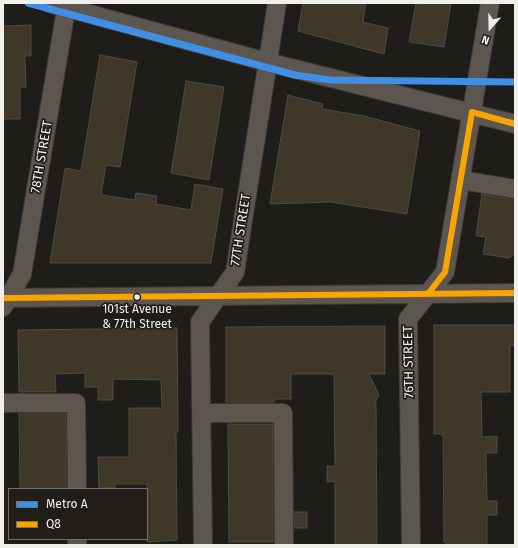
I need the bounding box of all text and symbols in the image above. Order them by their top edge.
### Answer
north arrow [470,8,510,48]
text: N [480,32,491,47]
street label: 78TH STREET [28,119,56,195]
street label: 77TH STREET [228,193,254,267]
marker: 101st Avenue & 77th Street [132,292,142,302]
place label: 101st Avenue & 77th Street [102,303,172,331]
street label: 76TH STREET [401,325,417,399]
legend [8,488,148,540]
text: Metro A [46,497,88,511]
text: Q8 [46,517,61,531]

